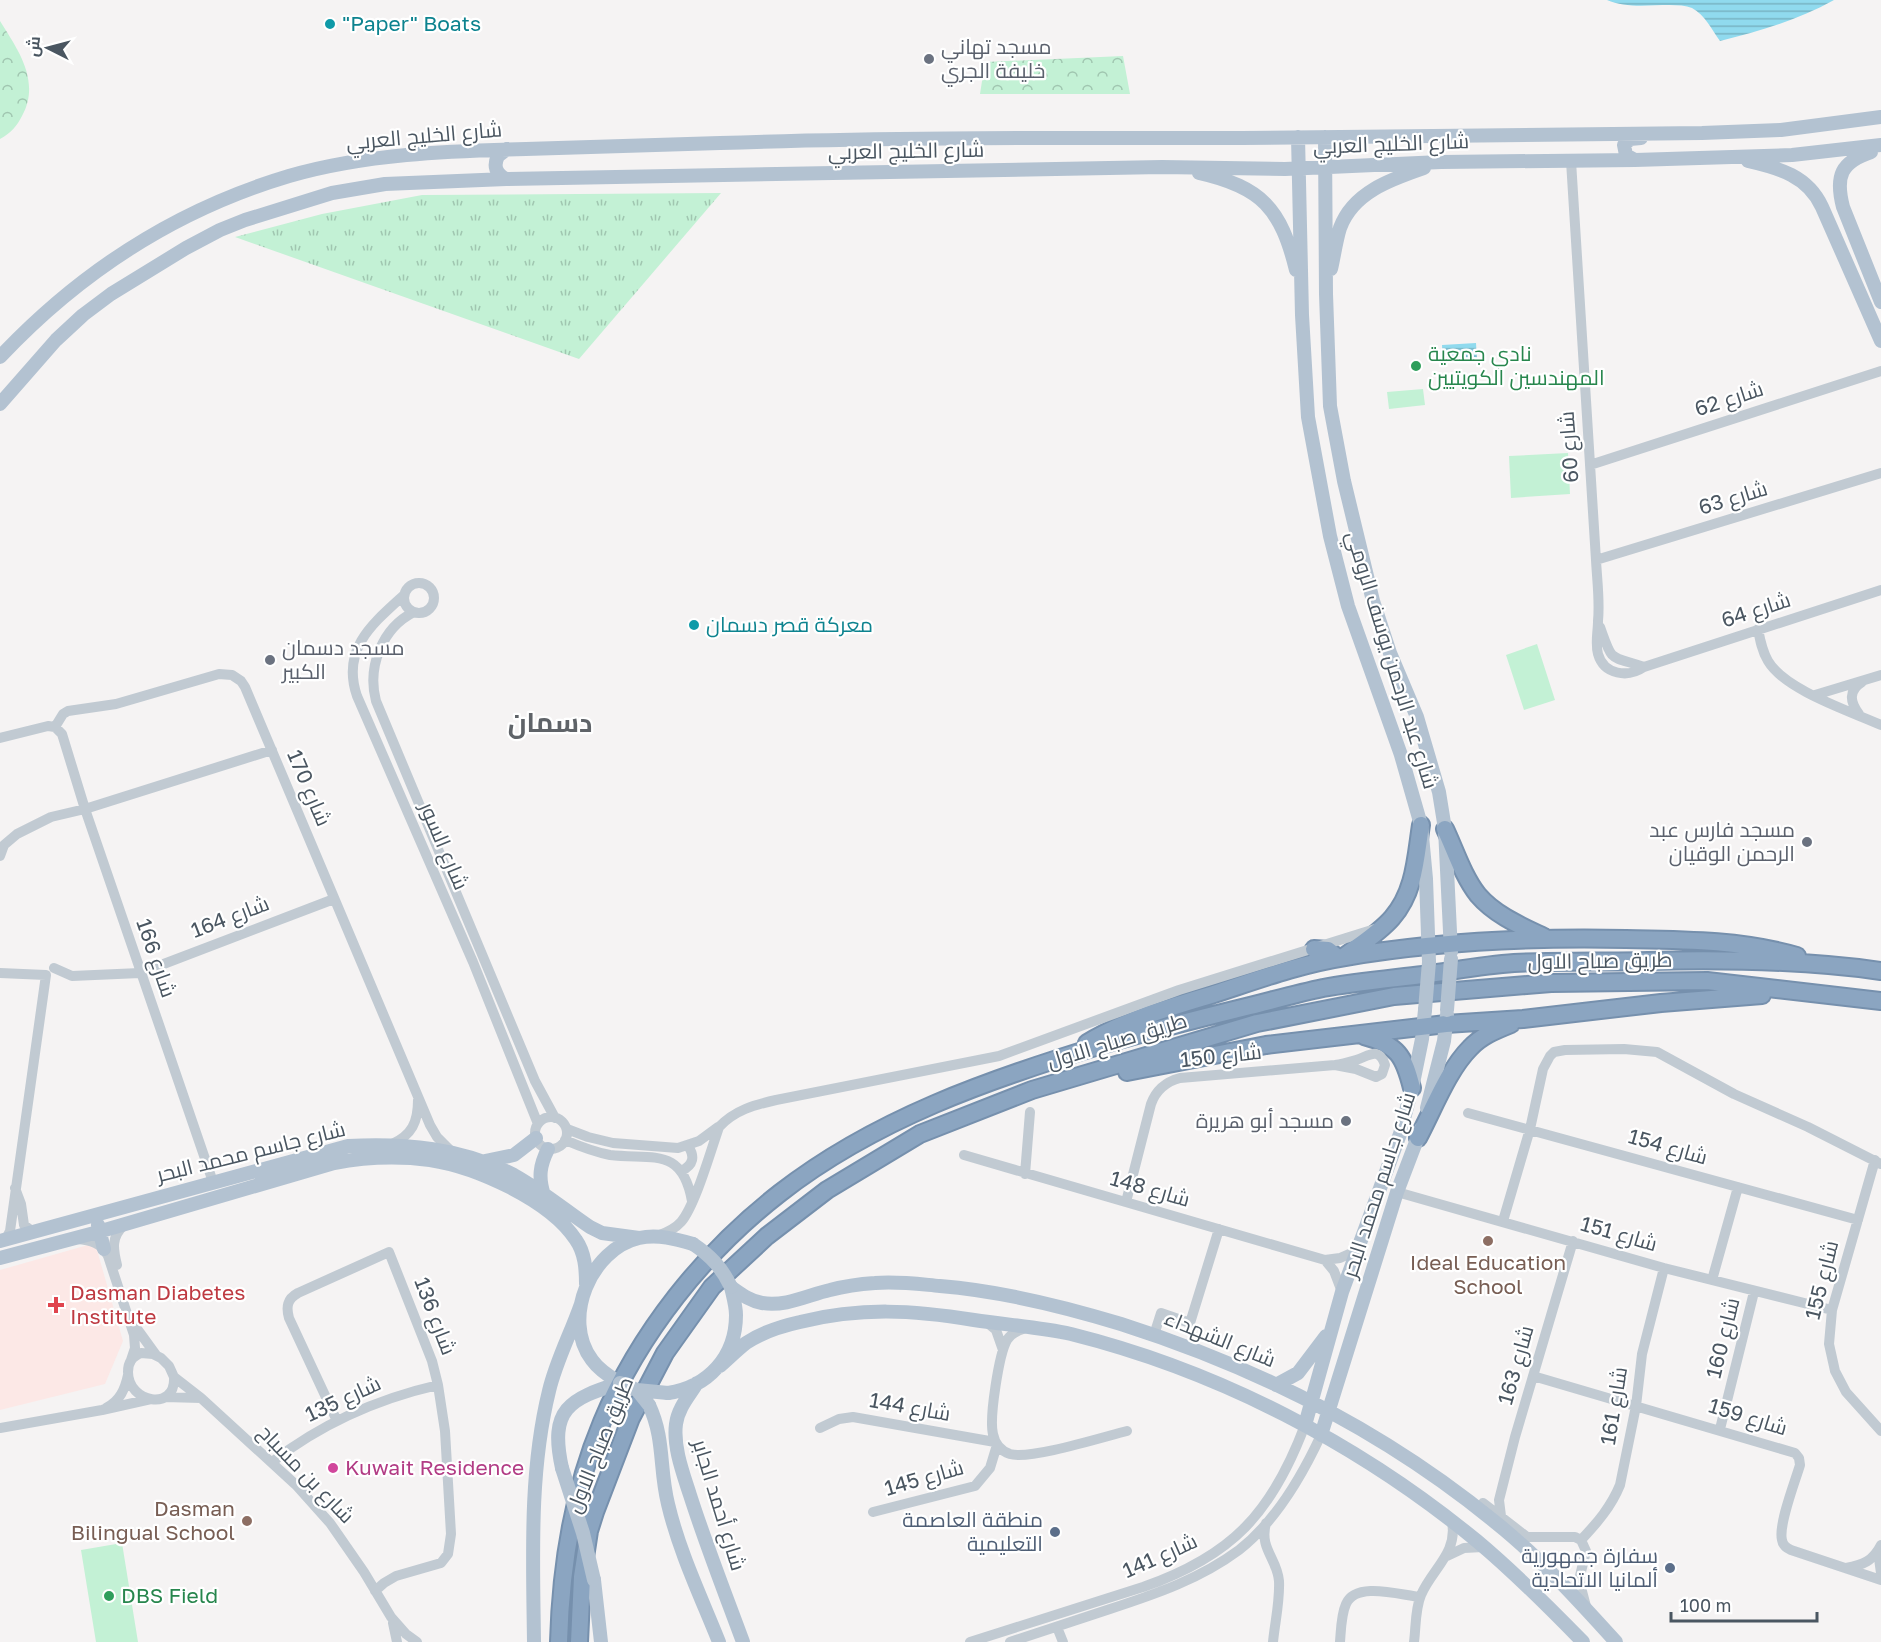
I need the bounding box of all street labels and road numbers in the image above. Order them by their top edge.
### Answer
street label: شارع الخليج العربي [345,115,503,159]
street label: شارع الخليج العربي [1312,127,1470,163]
street label: شارع الخليج العربي [828,136,984,168]
street label: شارع 62 [1691,375,1767,423]
street label: شارع 60 [1553,410,1585,484]
street label: شارع 63 [1695,474,1771,522]
street label: شارع عبد الرحمن يوسف الرومي [1337,528,1445,793]
street label: شارع 64 [1718,586,1794,634]
street label: شارع 170 [280,746,338,830]
street label: شارع السور [413,797,475,894]
street label: شارع 164 [187,889,273,945]
street label: شارع 166 [129,915,183,1001]
street label: طريق صباح الاول [1527,946,1673,976]
street label: طريق صباح الاول [1044,1006,1190,1076]
street label: شارع 150 [1179,1038,1263,1074]
street label: شارع جاسم محمد البحر [1335,1089,1422,1282]
street label: شارع جاسم محمد البحر [153,1115,348,1189]
street label: شارع 154 [1625,1122,1711,1172]
street label: شارع 148 [1107,1164,1193,1214]
street label: شارع 151 [1577,1210,1661,1258]
street label: شارع 155 [1799,1238,1845,1322]
street label: شارع 136 [407,1273,463,1359]
street label: شارع 160 [1700,1295,1746,1381]
street label: شارع الشهداء [1160,1304,1280,1374]
street label: شارع 163 [1491,1322,1541,1408]
street label: شارع 161 [1594,1365,1634,1447]
street label: شارع 135 [301,1369,385,1429]
street label: طريق صباح الاول [560,1373,640,1517]
street label: شارع 144 [867,1386,953,1428]
street label: شارع 159 [1705,1392,1791,1442]
street label: شارع بن مسباح [252,1418,360,1530]
street label: شارع أحمد الجابر [685,1435,752,1574]
street label: شارع 145 [881,1453,967,1503]
street label: شارع 141 [1118,1527,1202,1585]

